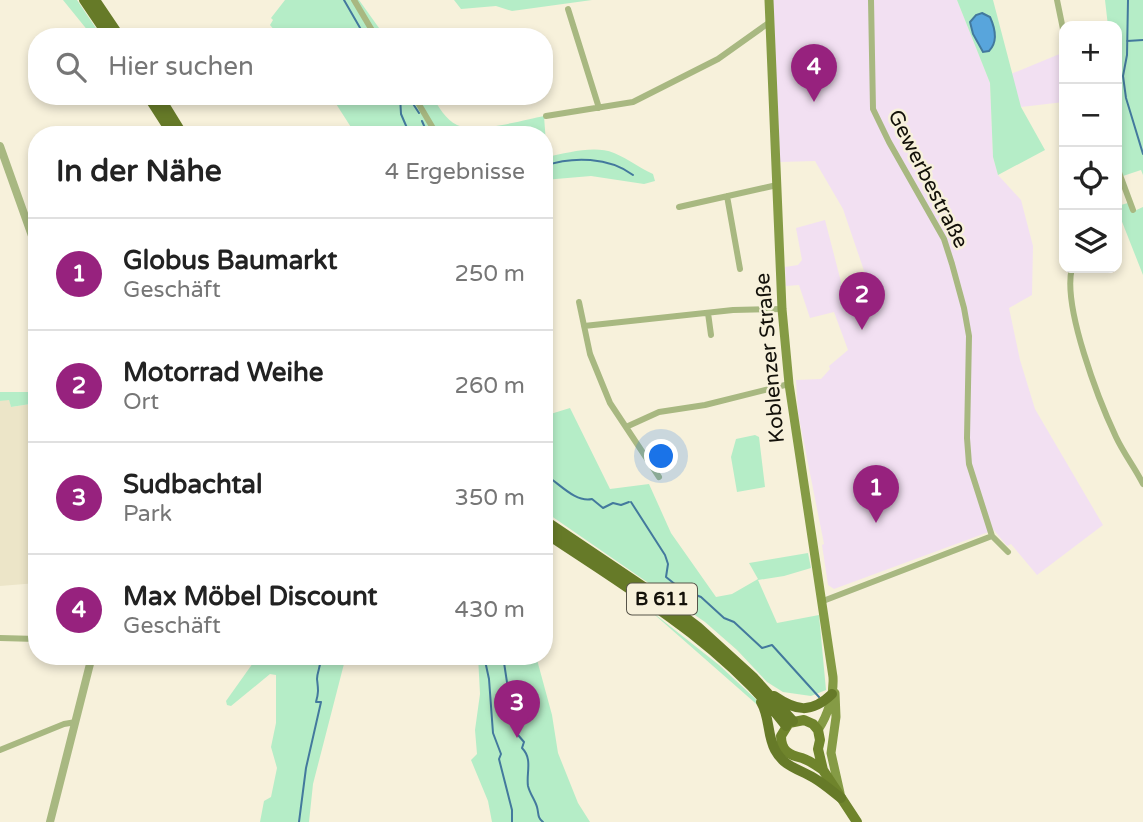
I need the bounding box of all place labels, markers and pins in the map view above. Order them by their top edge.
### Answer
pin: 4 [791,44,837,102]
pin: 2 [839,272,885,330]
pin: 1 [853,465,899,523]
pin: 3 [494,680,540,738]

